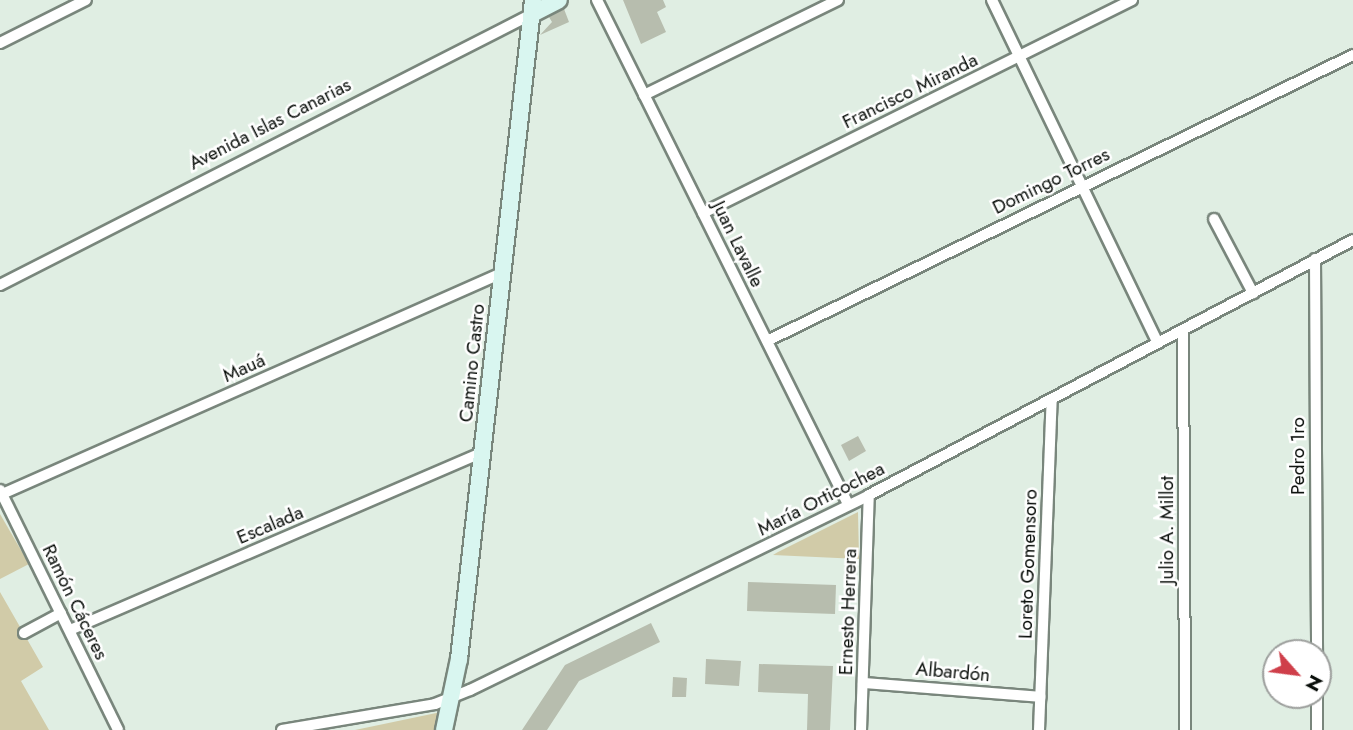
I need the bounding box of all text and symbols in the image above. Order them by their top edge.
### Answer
street label: Francisco Miranda [839,48,981,134]
street label: Avenida Islas Canarias [185,73,355,175]
street label: Domingo Torres [989,143,1113,219]
street label: Juan Lavalle [707,197,769,291]
street label: Camino Castro [454,303,490,423]
street label: Mauá [219,349,269,387]
street label: Pedro 1ro [1287,417,1309,495]
street label: María Orticochea [754,457,888,541]
street label: Julio A. Millot [1156,476,1178,584]
street label: Loreto Gomensoro [1014,489,1042,639]
street label: Escalada [233,501,307,549]
street label: Ramón Cáceres [37,541,113,663]
street label: Ernesto Herrera [834,548,862,676]
north arrow [1262,639,1332,709]
street label: Albardón [915,657,991,687]
text: N [1299,670,1330,696]

